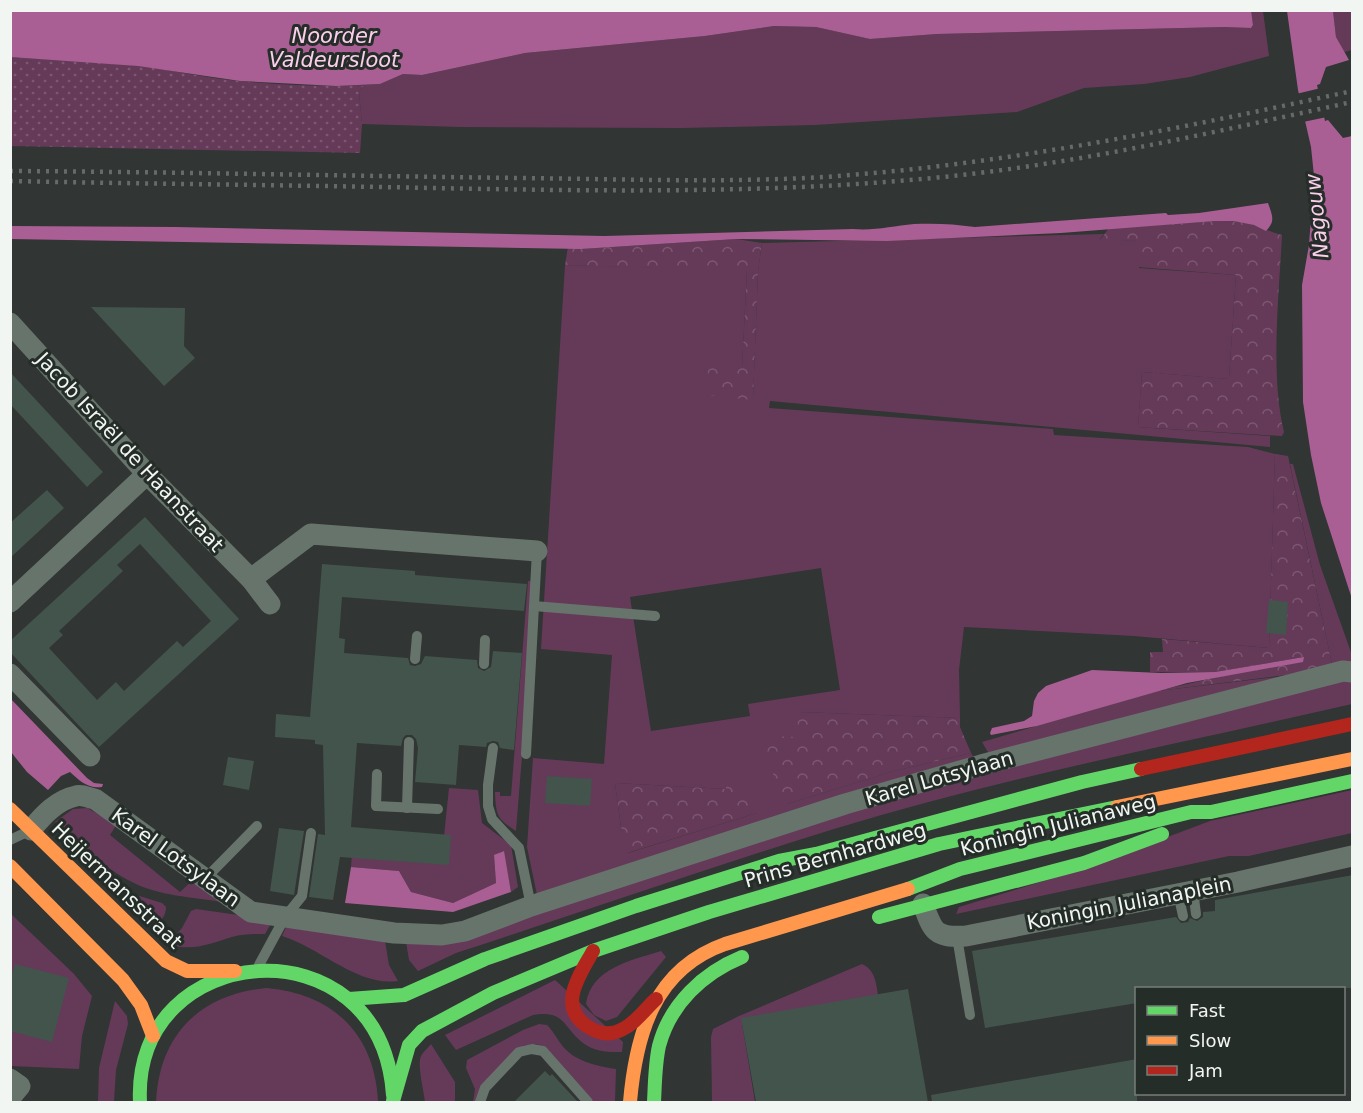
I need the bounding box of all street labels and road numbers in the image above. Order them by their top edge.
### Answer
street label: Jacob Israël de Haanstraat [30,346,229,557]
street label: Karel Lotsylaan [862,745,1016,811]
street label: Koningin Julianaweg [958,789,1158,861]
street label: Karel Lotsylaan [107,802,245,912]
street label: Heijermansstraat [47,817,187,954]
street label: Prins Bernhardweg [741,818,929,892]
street label: Koningin Julianaplein [1025,871,1233,935]

